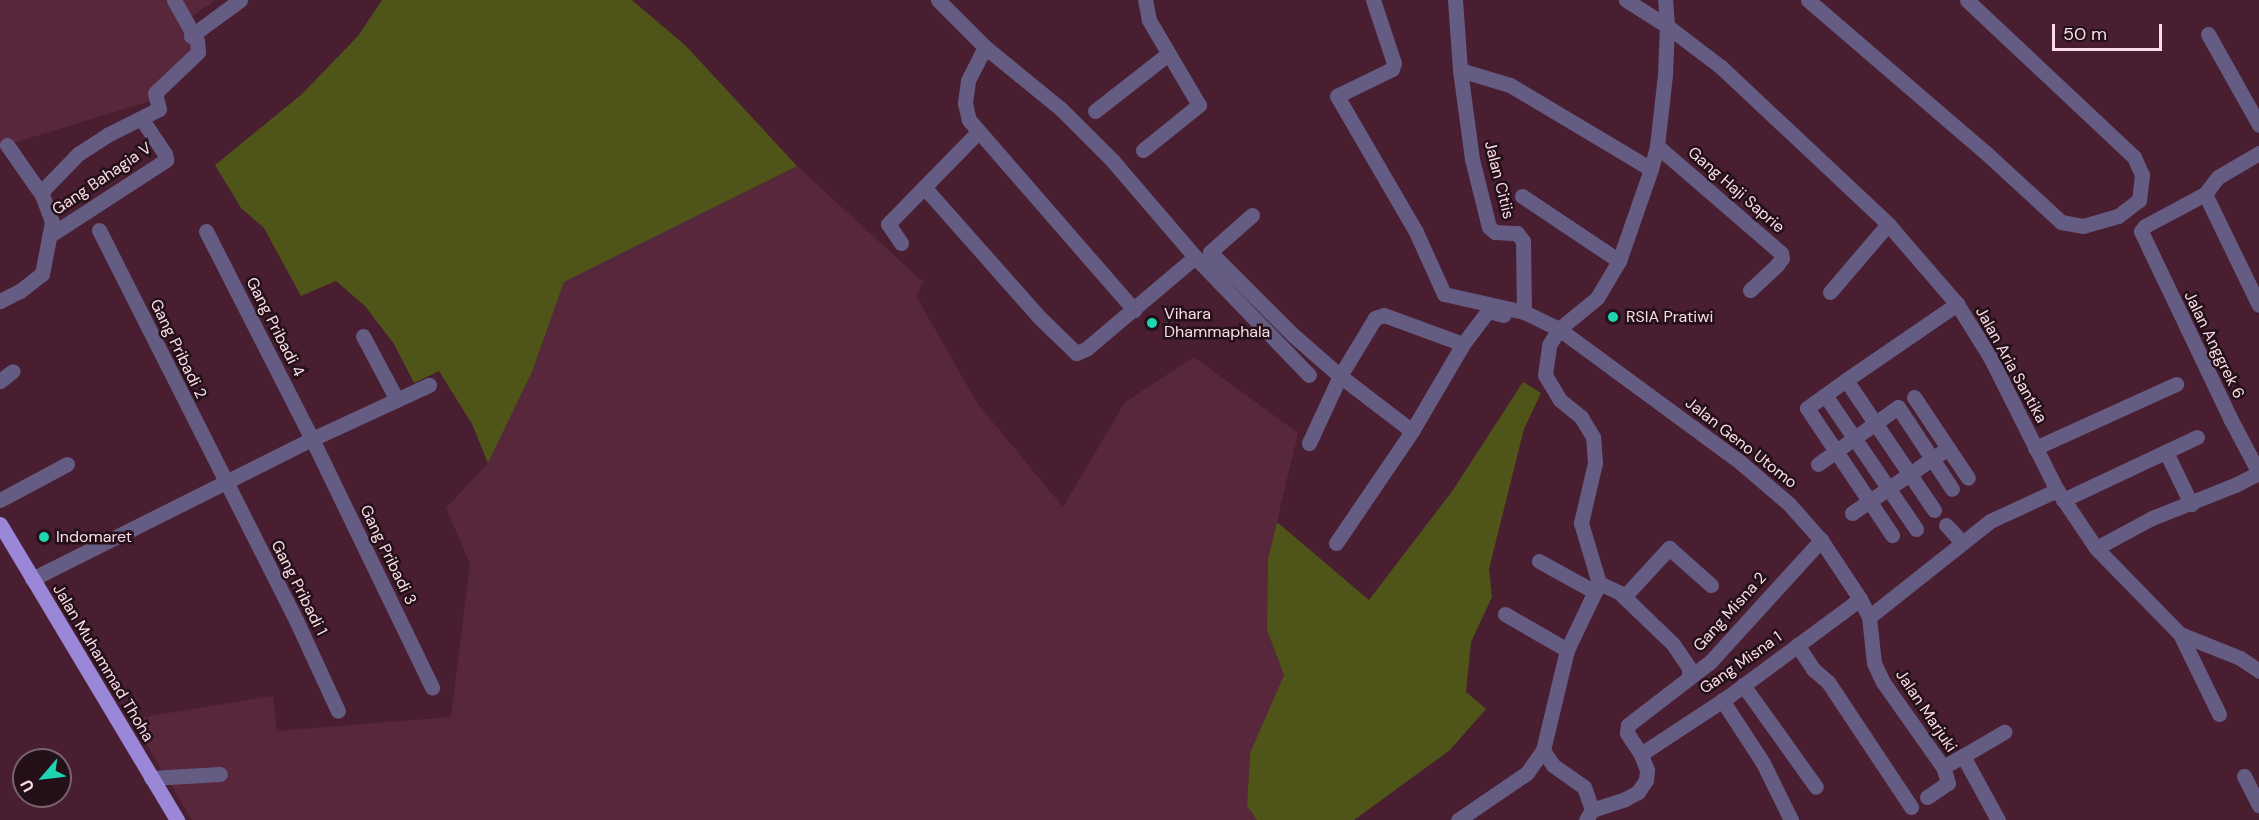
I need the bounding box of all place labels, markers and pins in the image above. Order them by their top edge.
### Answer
place label: Vihara Dhammaphala [1164,304,1270,342]
place label: RSIA Pratiwi [1626,307,1713,327]
marker: RSIA Pratiwi [1604,308,1622,326]
marker: Vihara Dhammaphala [1145,316,1159,330]
place label: Indomaret [56,527,132,547]
marker: Indomaret [37,530,51,544]

